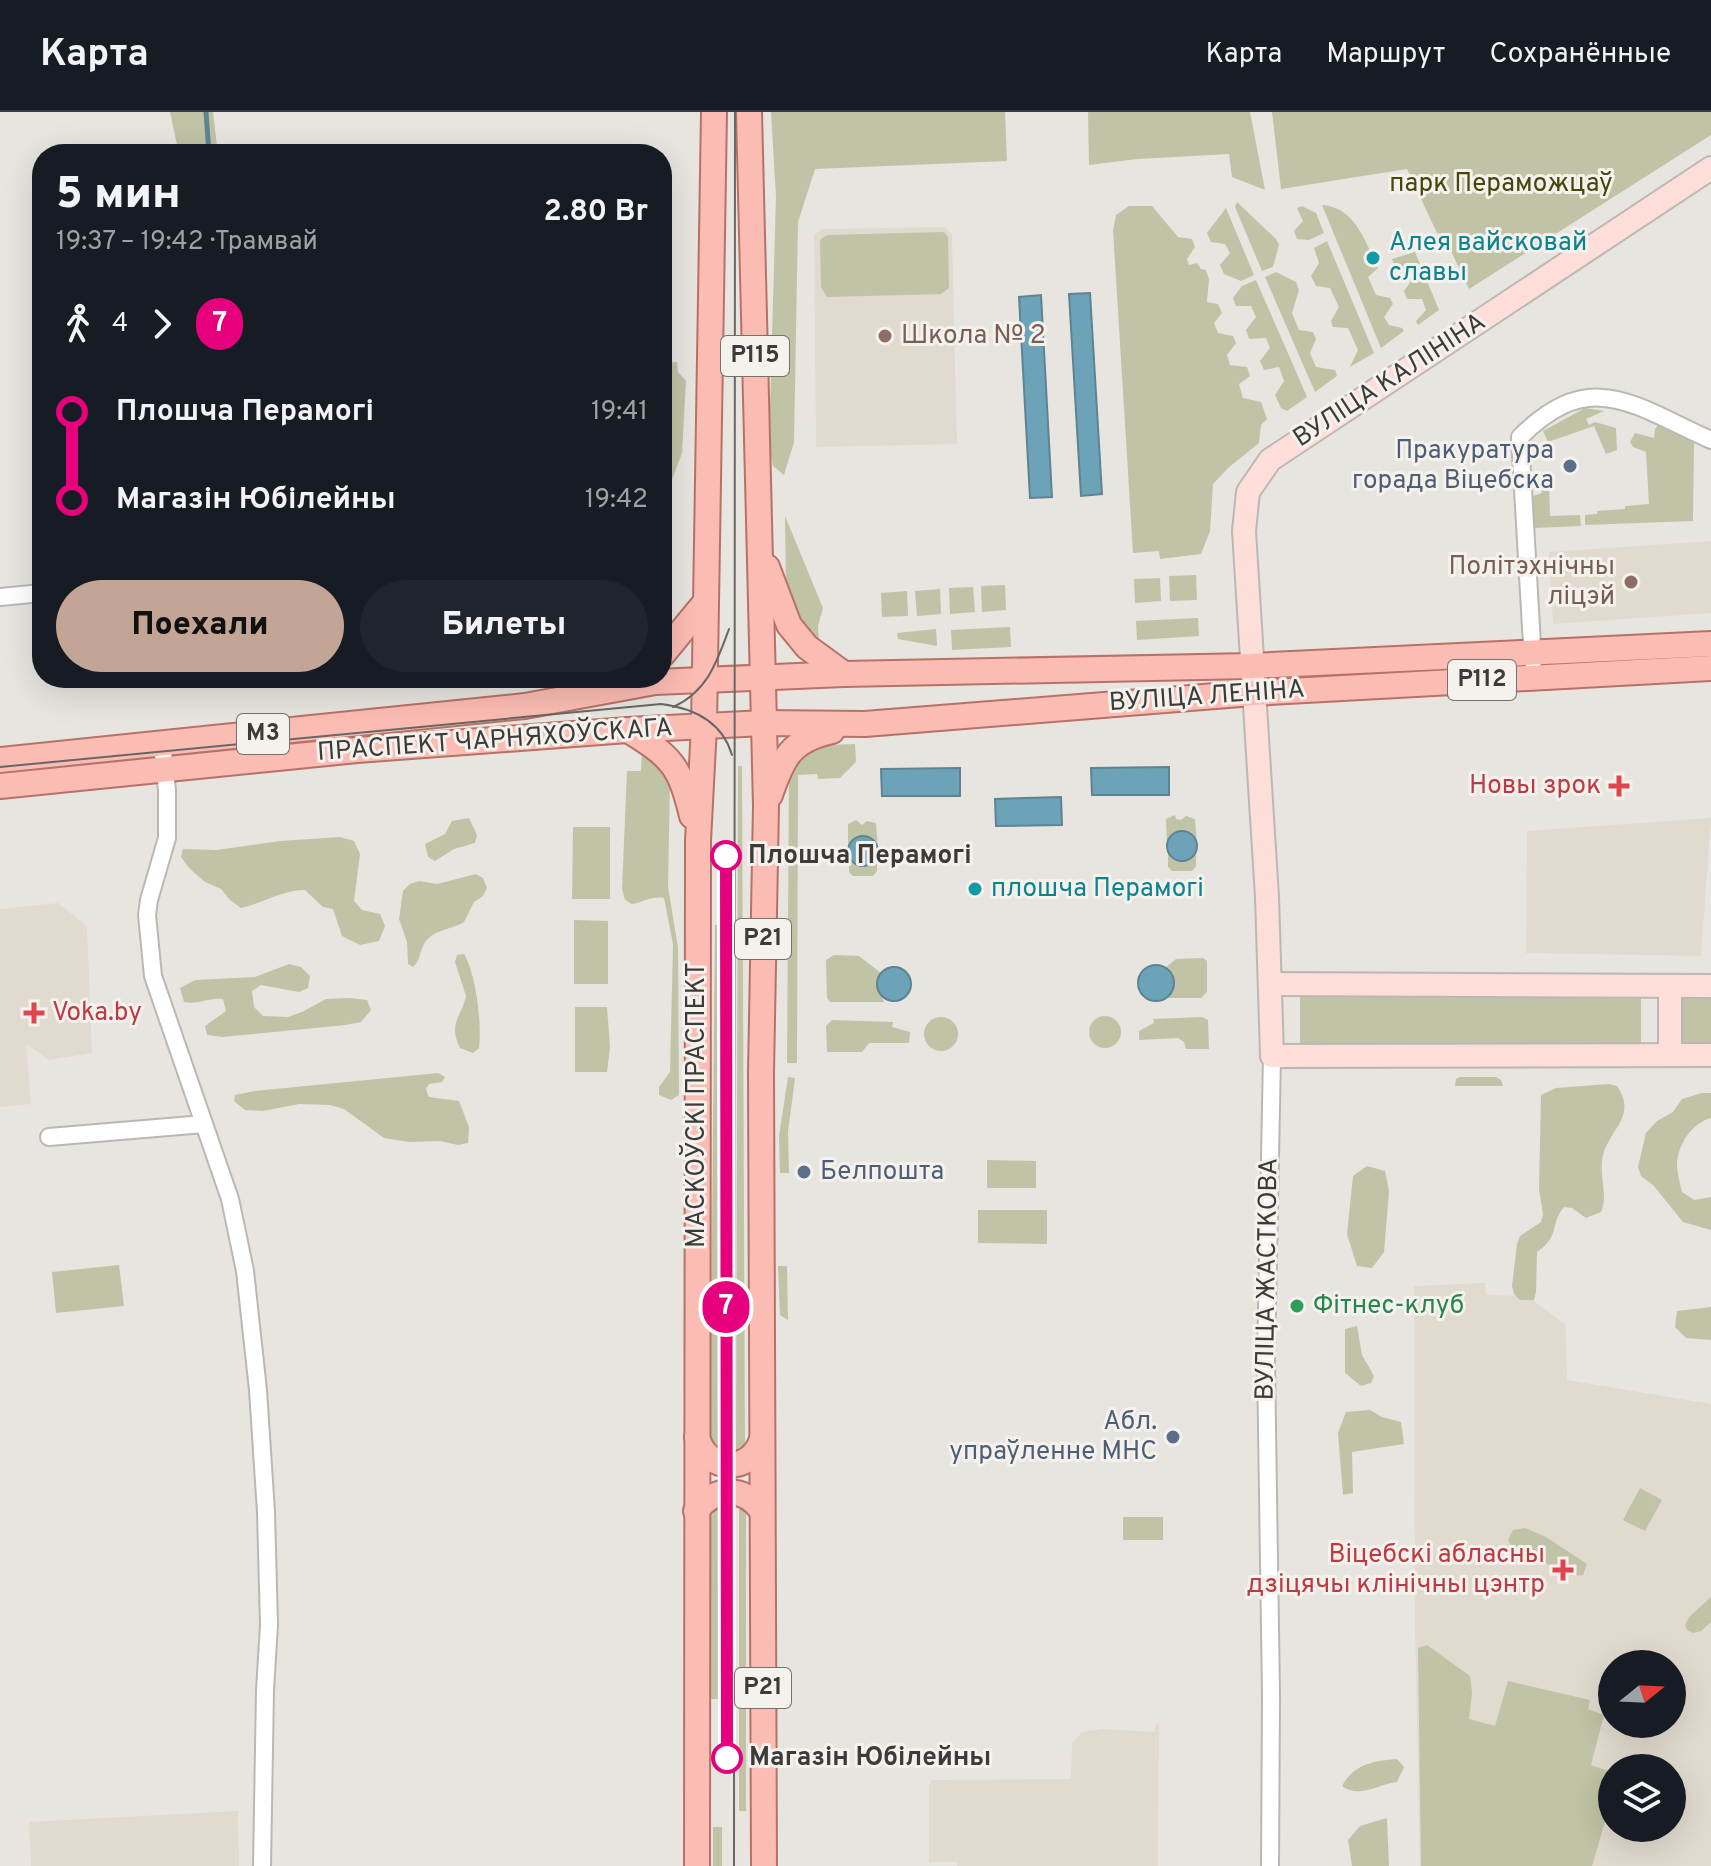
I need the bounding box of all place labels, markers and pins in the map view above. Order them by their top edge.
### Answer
place label: Алея вайсковай славы [1389,227,1587,290]
marker: Алея вайсковай славы [1364,249,1382,267]
place label: Школа № 2 [901,320,1046,353]
marker: Школа № 2 [876,327,894,345]
place label: Пракуратура горада Віцебска [1352,435,1554,498]
marker: Пракуратура горада Віцебска [1561,457,1579,475]
place label: Політэхнічны ліцэй [1448,551,1615,614]
marker: Політэхнічны ліцэй [1622,573,1640,591]
place label: Новы зрок [1469,770,1601,803]
marker: Новы зрок [1608,775,1630,797]
place label: Плошча Перамогі [748,840,972,873]
marker: Плошча Перамогі [711,841,741,871]
place label: плошча Перамогі [991,873,1204,906]
marker: плошча Перамогі [966,880,984,898]
place label: Voka.by [52,997,142,1030]
marker: Voka.by [23,1002,45,1024]
place label: Белпошта [820,1156,944,1189]
marker: Белпошта [795,1163,813,1181]
place label: Фітнес-клуб [1313,1290,1464,1323]
marker: Фітнес-клуб [1288,1297,1306,1315]
place label: Абл. упраўленне МНС [949,1406,1157,1469]
marker: Абл. упраўленне МНС [1164,1428,1182,1446]
place label: Віцебскі абласны дзіцячы клінічны цэнтр [1247,1539,1545,1602]
marker: Віцебскі абласны дзіцячы клінічны цэнтр [1552,1559,1574,1581]
place label: Магазін Юбілейны [749,1742,991,1775]
marker: Магазін Юбілейны [712,1743,742,1773]

